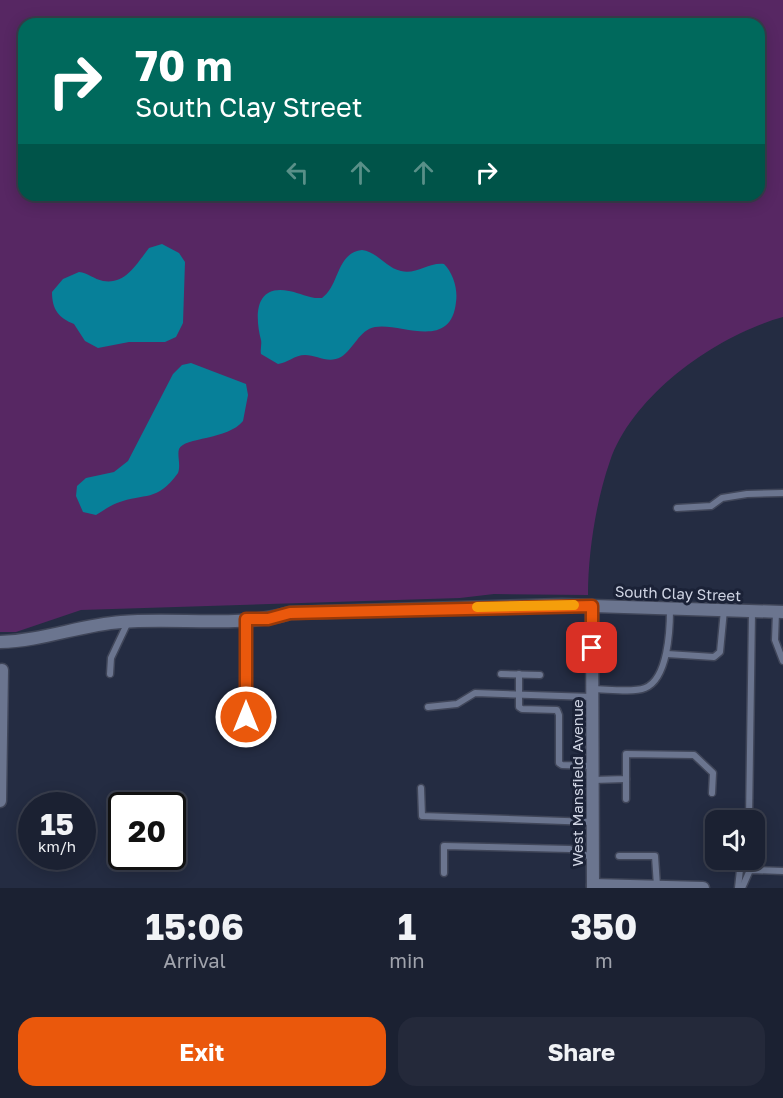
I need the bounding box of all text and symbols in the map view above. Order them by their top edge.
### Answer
text: 70 m [135,40,232,90]
icon: right [36,42,114,120]
text: South Clay Street [135,91,362,123]
icon: left [281,156,314,189]
icon: ahead [344,156,377,189]
icon: ahead [407,156,440,189]
icon: right [470,156,503,189]
street label: South Clay Street [615,582,742,604]
pin [566,622,617,673]
icon: arrive [575,631,608,664]
position arrow [214,685,278,749]
street label: West Mansfield Avenue [568,699,586,867]
speed limit sign: 20 [108,792,186,870]
text: 15 [40,806,74,842]
map controls [705,810,765,870]
button: sound [705,810,765,870]
text: km/h [38,837,76,855]
text: 15:06 [146,905,244,948]
text: 1 [398,905,416,948]
text: 350 [570,905,637,948]
text: Arrival [163,948,226,972]
text: min [389,948,425,972]
text: m [595,948,613,972]
button: Exit [18,1017,386,1086]
button: Share [398,1017,765,1086]

